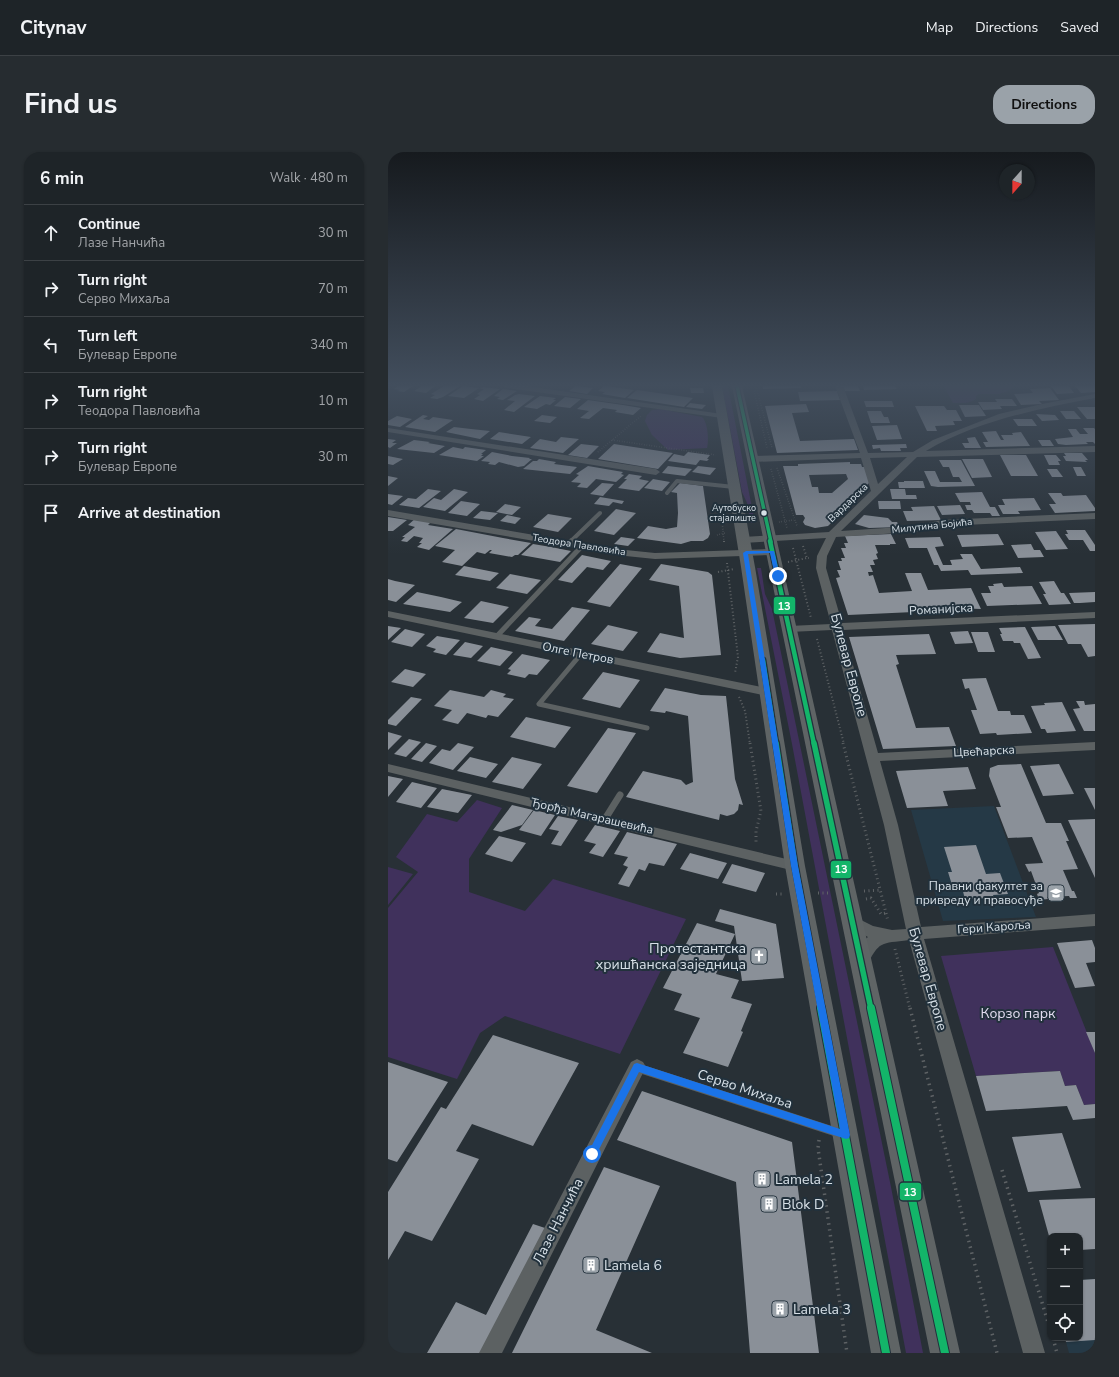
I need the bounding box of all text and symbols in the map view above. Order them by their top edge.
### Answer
text: Citynav [20,15,87,41]
text: Map [926,18,953,37]
text: Directions [975,18,1038,37]
text: Saved [1060,18,1099,37]
text: Find us [24,85,118,123]
button: Directions [993,85,1095,124]
north arrow [999,164,1035,200]
text: 6 min [40,167,84,190]
text: Walk · 480 m [270,169,348,187]
text: Continue [78,214,140,234]
icon: ahead [40,222,62,244]
text: 30 m [318,224,348,242]
text: Лазе Нанчића [78,234,165,252]
text: Turn right [78,270,147,290]
icon: right [40,278,62,300]
text: 70 m [318,280,348,298]
text: Серво Михаља [78,290,170,308]
text: Turn left [78,326,137,346]
icon: left [40,334,62,356]
text: 340 m [310,336,348,354]
text: Булевар Европе [78,346,177,364]
text: Turn right [78,382,147,402]
icon: right [40,390,62,412]
text: 10 m [318,392,348,410]
text: Теодора Павловића [78,402,200,420]
text: Turn right [78,438,147,458]
icon: right [40,446,62,468]
text: 30 m [318,448,348,466]
text: Булевар Европе [78,458,177,476]
street label: Вардарска [825,480,871,526]
icon: arrive [40,502,62,524]
place label: Аутобуско стајалиште [709,502,756,524]
text: Arrive at destination [78,503,221,523]
marker: Аутобуско стајалиште [759,508,769,518]
street label: Милутина Бојића [891,515,973,537]
street label: Теодора Павловића [531,531,627,559]
route end [769,567,787,585]
line badge: 13 [773,596,796,615]
text: 13 [777,599,791,614]
street label: Романијска [909,599,973,619]
street label: Булевар Европе [826,611,872,719]
street label: Олге Петров [541,638,615,668]
street label: Цвећарска [953,741,1015,761]
street label: Ђорђа Магарашевића [529,794,655,838]
line badge: 13 [830,860,852,879]
text: 13 [834,862,848,877]
place label: Правни факултет за привреду и правосуђе [916,878,1043,908]
school or university icon: Правни факултет за привреду и правосуђе [1046,883,1066,903]
street label: Гери Кароља [957,916,1031,938]
street label: Булевар Европе [904,925,952,1033]
place label: Протестантска хришћанска заједница [596,939,746,974]
church icon: Протестантска хришћанска заједница [749,946,769,966]
park label: Корзо парк [981,1004,1056,1023]
street label: Серво Михаља [695,1065,795,1113]
route start [583,1145,601,1163]
building icon: Lamela 2 [752,1169,772,1189]
place label: Lamela 2 [775,1170,833,1189]
street label: Лазе Нанчића [528,1175,588,1267]
line badge: 13 [899,1182,922,1201]
text: 13 [903,1185,917,1200]
building icon: Blok D [759,1194,779,1214]
place label: Blok D [782,1195,824,1214]
map controls [1047,1233,1083,1341]
button: + [1047,1233,1083,1269]
building icon: Lamela 6 [581,1255,601,1275]
place label: Lamela 6 [604,1256,662,1275]
button: − [1047,1269,1083,1305]
building icon: Lamela 3 [770,1299,790,1319]
place label: Lamela 3 [793,1300,851,1319]
button: locate [1047,1305,1083,1341]

